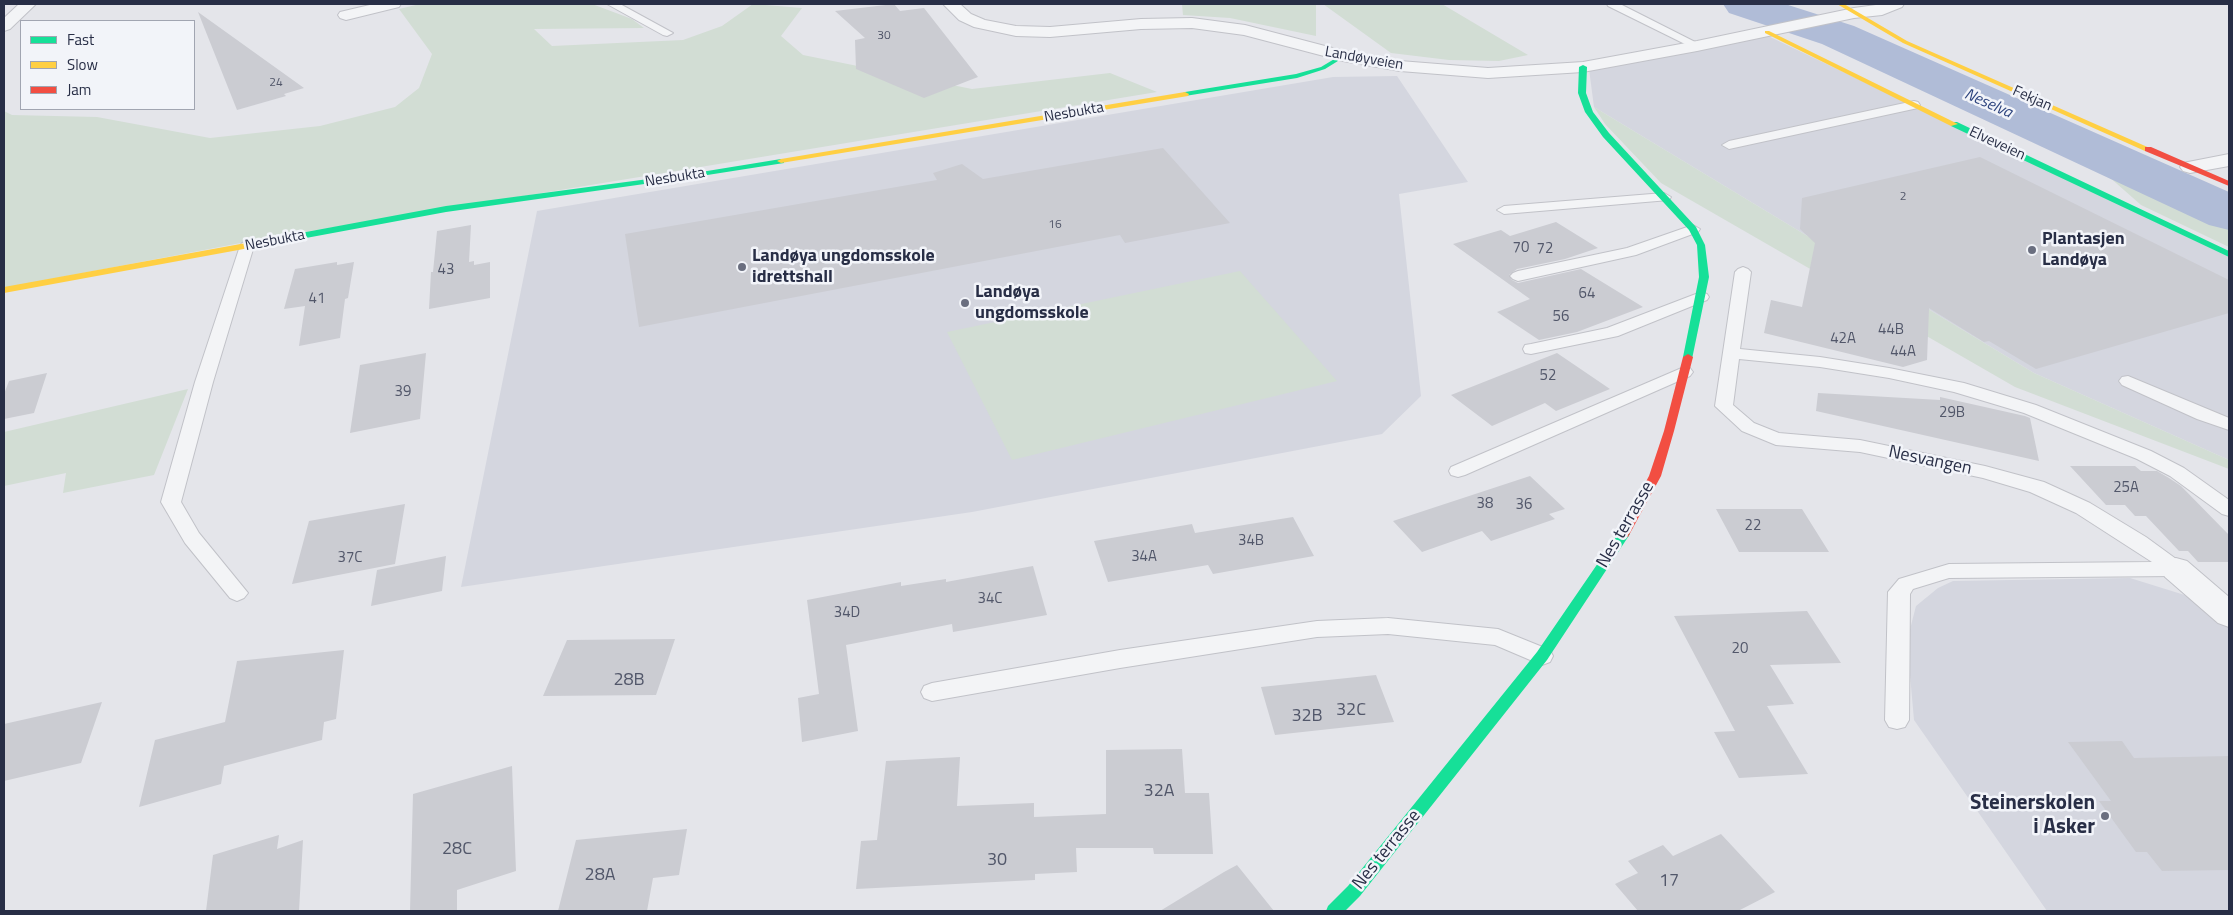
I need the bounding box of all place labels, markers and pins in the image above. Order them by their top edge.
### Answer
place label: Plantasjen Landøya [2042,229,2125,272]
marker: Plantasjen Landøya [2026,244,2038,256]
place label: Landøya ungdomsskole idrettshall [752,246,935,288]
marker: Landøya ungdomsskole idrettshall [736,261,748,273]
place label: Landøya ungdomsskole [975,282,1089,324]
marker: Landøya ungdomsskole [959,297,971,309]
place label: Steinerskolen i Asker [1970,791,2095,841]
marker: Steinerskolen i Asker [2099,810,2111,822]

